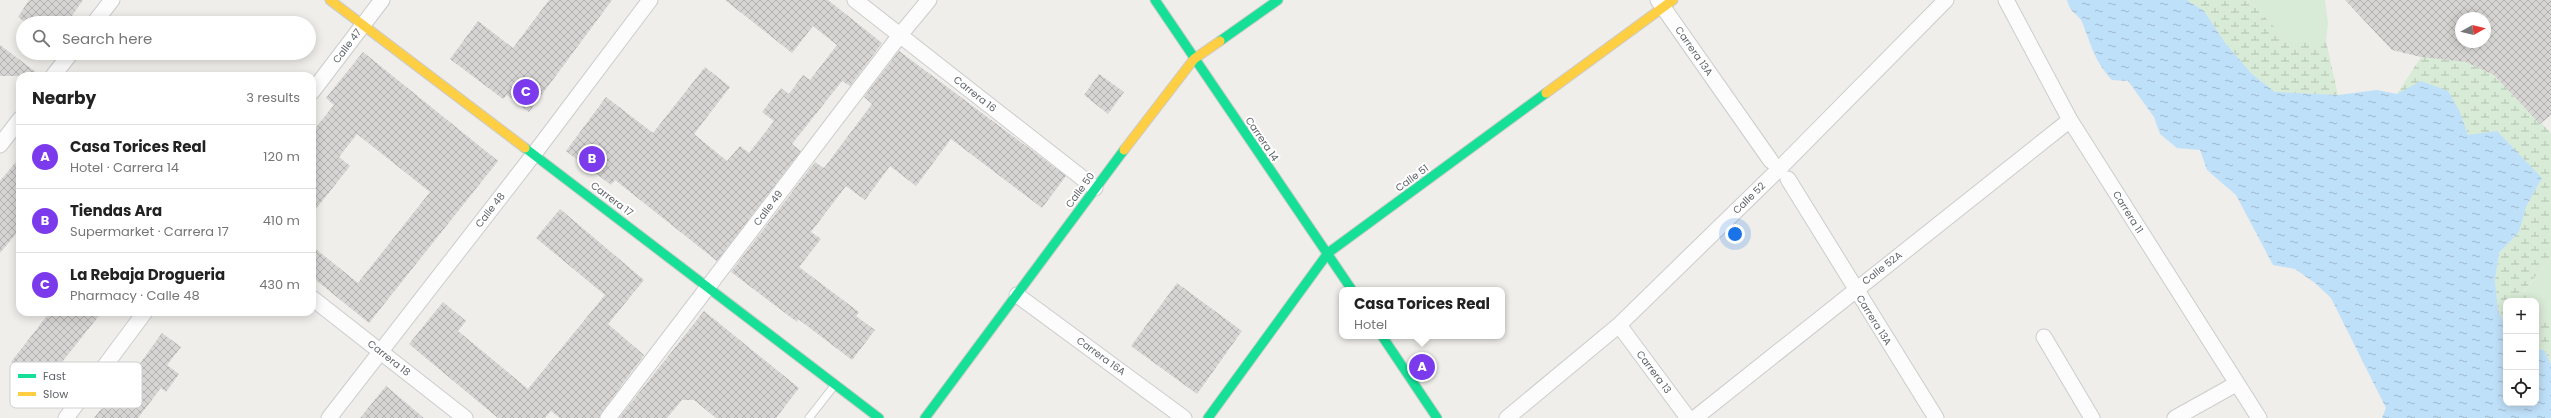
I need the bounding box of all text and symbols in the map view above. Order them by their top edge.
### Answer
north arrow [2455,12,2491,48]
search box [16,16,316,60]
street label: Carrera 13A [1671,23,1717,79]
street label: Calle 47 [329,25,365,66]
icon: search [30,27,52,49]
text: Search here [62,28,152,49]
street label: Carrera 16 [950,72,1000,116]
pin: C [513,77,539,107]
text: Nearby [32,86,96,110]
text: 3 results [246,88,300,107]
street label: Carrera 14 [1242,114,1282,164]
text: Casa Torices Real [70,136,206,157]
pin: B [579,144,605,174]
text: A [40,147,50,166]
text: 120 m [263,147,300,166]
text: Hotel · Carrera 14 [70,158,179,177]
street label: Calle 51 [1392,161,1432,195]
street label: Calle 50 [1062,169,1098,211]
street label: Carrera 17 [588,178,637,220]
street label: Calle 52 [1729,178,1769,217]
street label: Calle 49 [750,187,786,229]
street label: Carrera 11 [2109,188,2147,236]
street label: Calle 48 [472,189,508,231]
text: Tiendas Ara [70,200,162,221]
text: B [41,211,49,230]
text: 410 m [263,211,300,230]
text: Supermarket · Carrera 17 [70,222,229,241]
your location [1725,224,1745,244]
street label: Calle 52A [1859,247,1905,288]
text: La Rebaja Drogueria [70,264,225,285]
text: C [40,275,50,294]
text: 430 m [259,275,300,294]
text: Pharmacy · Calle 48 [70,286,200,305]
popup [1339,287,1505,339]
street label: Carrera 13A [1852,292,1896,348]
text: Casa Torices Real [1354,293,1490,314]
map controls [2503,298,2539,406]
button: + [2503,298,2539,334]
text: Hotel [1354,315,1387,334]
street label: Carrera 16A [1073,333,1129,379]
button: − [2503,334,2539,370]
street label: Carrera 18 [364,336,414,380]
street label: Carrera 13 [1633,347,1675,397]
pin: A [1409,352,1435,382]
legend [10,362,142,408]
text: Fast [43,368,66,384]
button: locate [2503,370,2539,406]
text: Slow [43,386,68,402]

